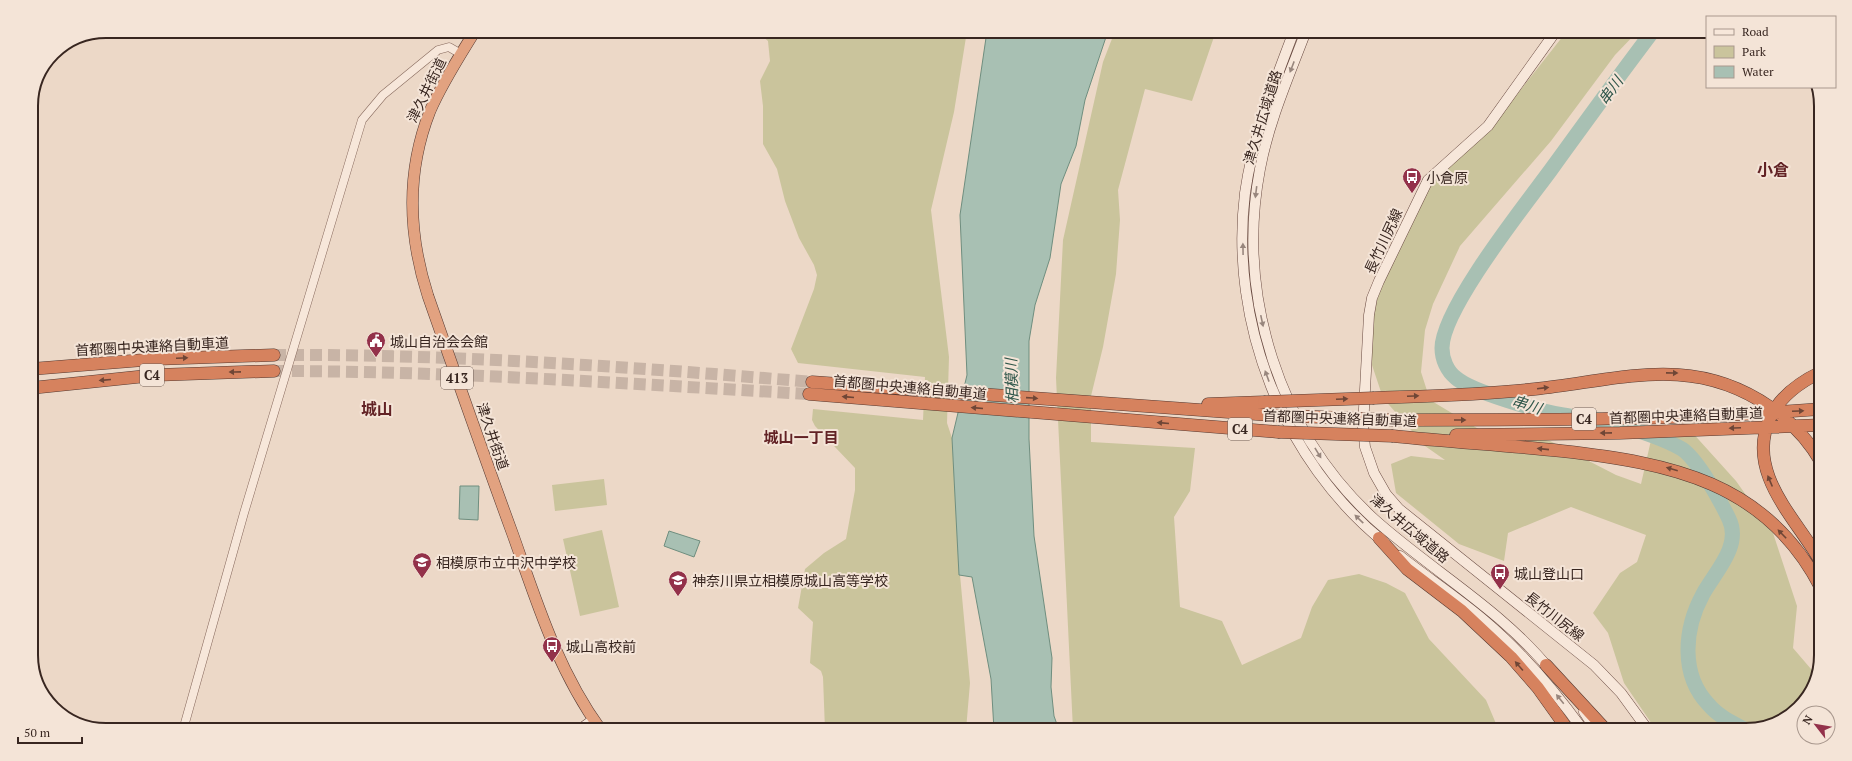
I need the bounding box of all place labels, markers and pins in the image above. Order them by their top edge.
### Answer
bus stop icon: 小倉原 [1401,166,1423,194]
place label: 小倉原 [1426,168,1468,187]
public building icon: 城山自治会会館 [365,330,387,358]
place label: 城山自治会会館 [390,332,488,351]
school or university icon: 相模原市立中沢中学校 [411,551,433,579]
place label: 相模原市立中沢中学校 [436,553,576,572]
bus stop icon: 城山登山口 [1489,562,1511,590]
place label: 城山登山口 [1514,564,1584,583]
school or university icon: 神奈川県立相模原城山高等学校 [667,569,689,597]
place label: 神奈川県立相模原城山高等学校 [692,571,888,590]
bus stop icon: 城山高校前 [541,635,563,663]
place label: 城山高校前 [566,637,636,656]

